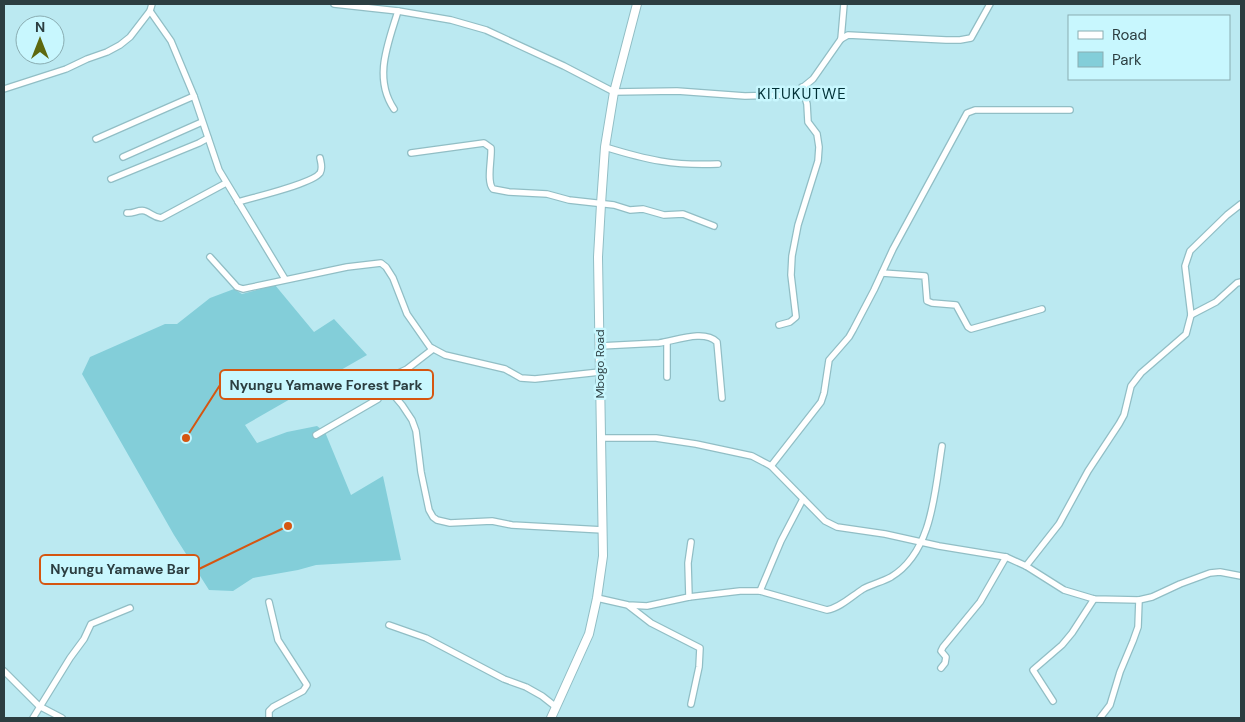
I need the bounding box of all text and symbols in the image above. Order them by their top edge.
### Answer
north arrow [15,15,65,65]
legend [1068,15,1230,80]
text: N [35,18,45,36]
text: Road [1112,25,1147,45]
text: Park [1112,50,1142,70]
district label: KITUKUTWE [757,84,847,104]
street label: Mbogo Road [592,329,608,399]
callout: Nyungu Yamawe Forest Park [220,370,433,399]
text: Nyungu Yamawe Forest Park [229,376,423,394]
callout: Nyungu Yamawe Bar [40,555,199,584]
text: Nyungu Yamawe Bar [50,560,190,578]

